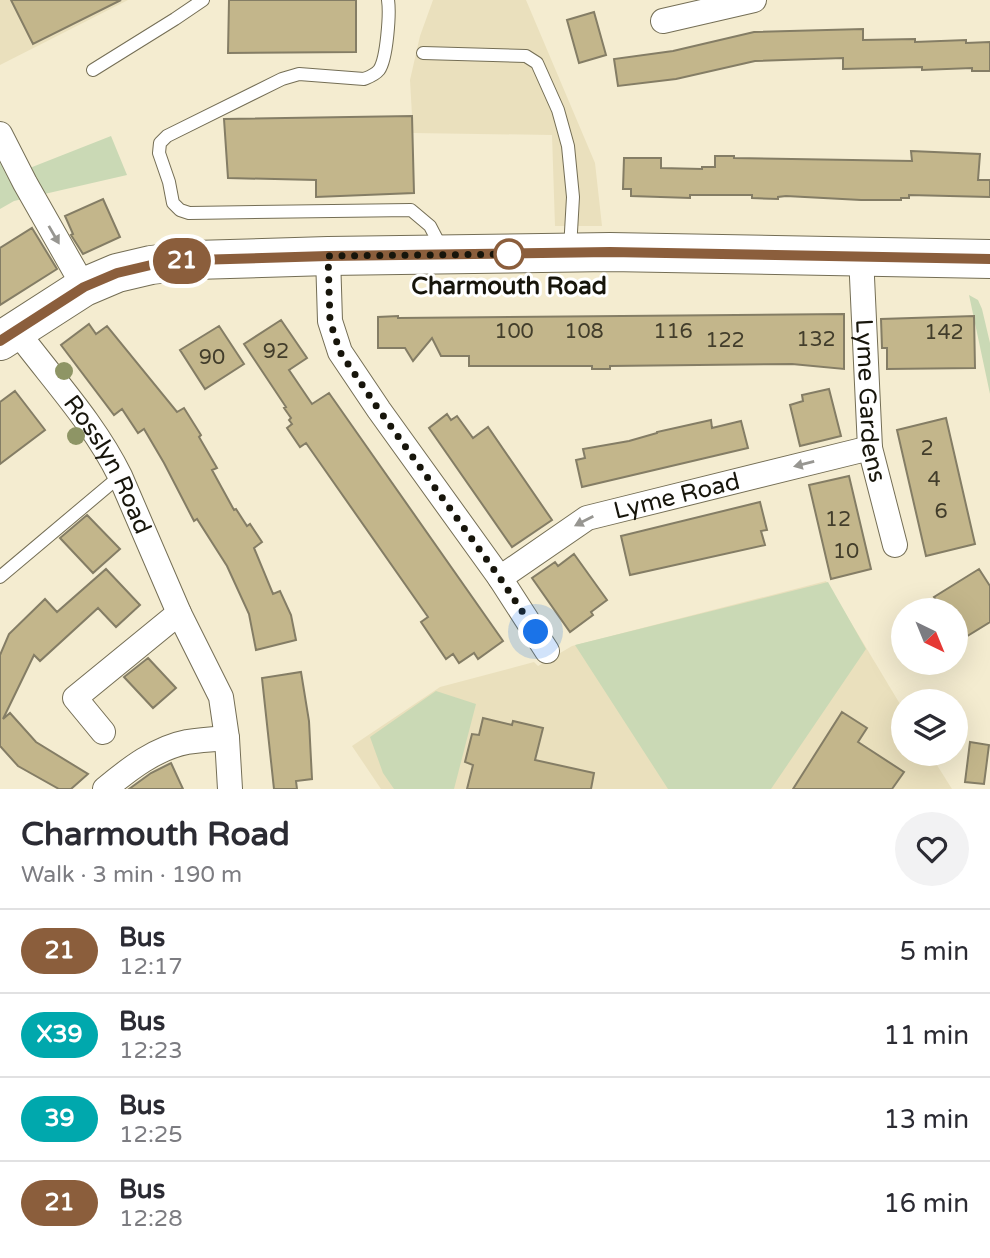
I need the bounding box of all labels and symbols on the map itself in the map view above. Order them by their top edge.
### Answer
one-way arrow [48,226,60,245]
line badge: 21 [150,238,214,284]
marker: Charmouth Road [494,239,524,269]
place label: Charmouth Road [411,272,607,301]
street label: Lyme Gardens [849,318,893,485]
house number: 100 [494,319,534,344]
house number: 108 [564,319,604,344]
house number: 116 [653,319,693,344]
house number: 142 [924,320,964,345]
house number: 132 [796,327,836,352]
house number: 122 [705,328,745,353]
house number: 92 [263,339,289,364]
house number: 90 [199,345,225,370]
street label: Rosslyn Road [58,389,158,538]
house number: 2 [920,436,934,461]
one-way arrow [793,459,815,470]
street label: Lyme Road [611,466,743,525]
house number: 4 [927,467,941,492]
house number: 6 [934,499,948,524]
house number: 12 [825,507,851,532]
one-way arrow [574,516,594,527]
house number: 10 [833,539,859,564]
north arrow [891,598,968,676]
your location [518,614,553,649]

